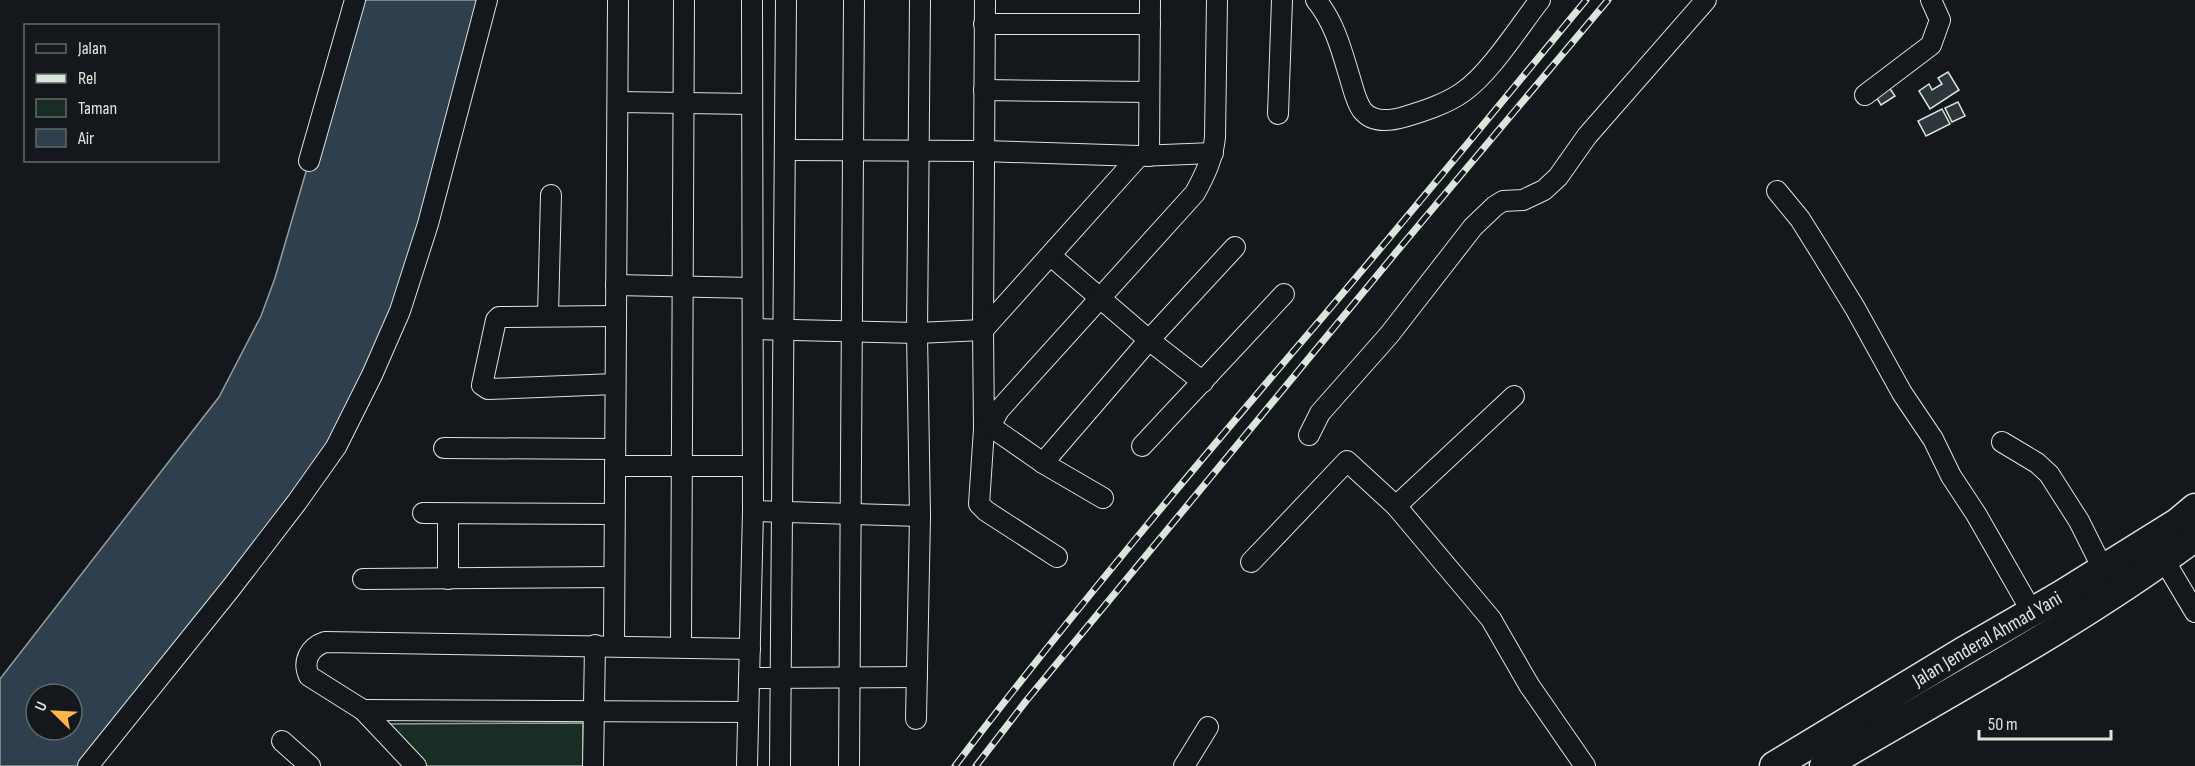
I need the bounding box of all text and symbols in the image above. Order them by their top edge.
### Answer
legend [24,24,219,162]
text: Jalan [77,38,107,59]
text: Rel [78,68,97,89]
text: Taman [78,98,117,119]
text: Air [77,128,94,149]
street label: Jalan Jenderal Ahmad Yani [1907,586,2066,693]
north arrow [24,682,84,742]
text: U [31,699,52,714]
scale bar [1979,703,2111,741]
text: 50 m [1988,714,2018,735]

